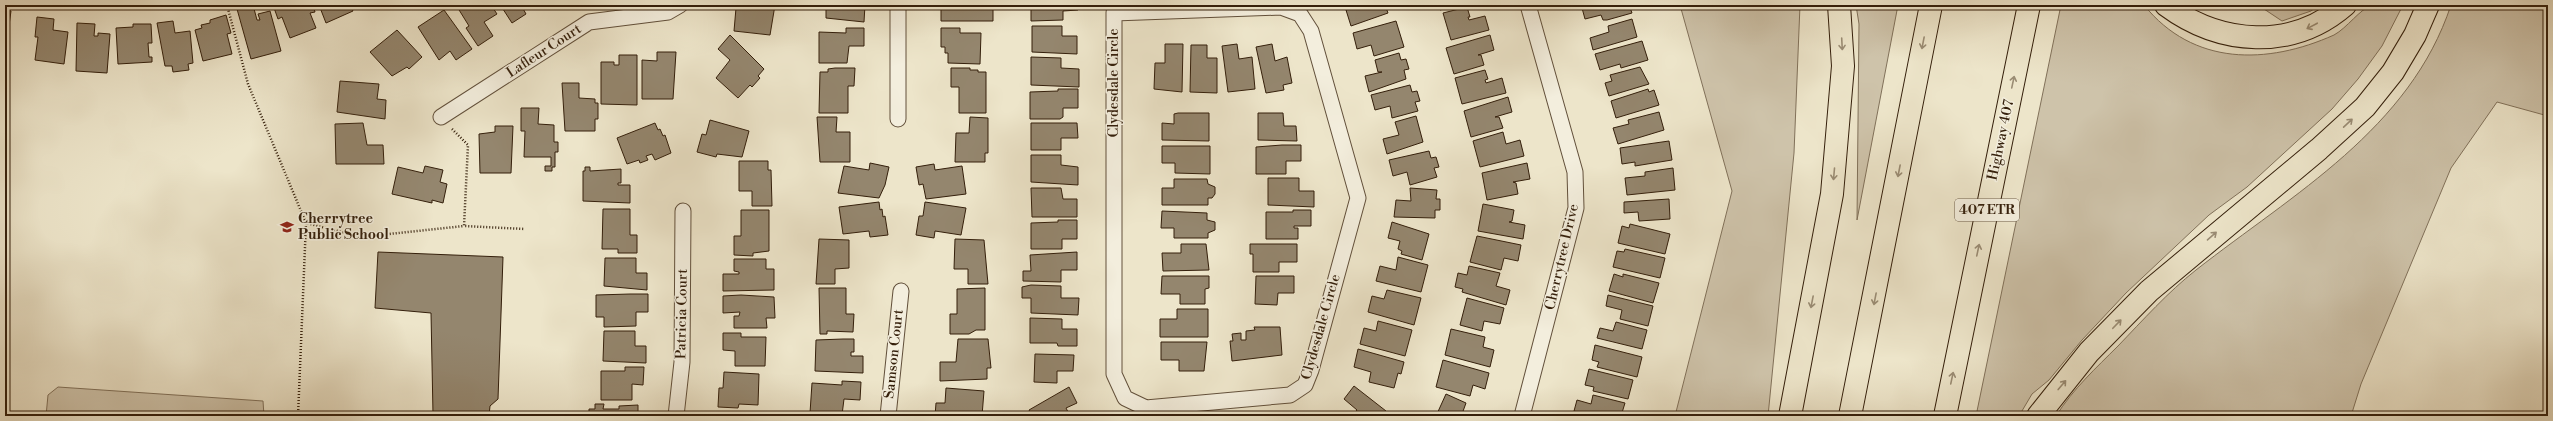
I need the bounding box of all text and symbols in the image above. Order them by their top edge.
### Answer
street label: Lafleur Court [503,20,585,82]
one-way arrow [2307,22,2319,30]
street label: Clydesdale Circle [1105,29,1123,137]
one-way arrow [1919,36,1927,49]
one-way arrow [1838,37,1845,50]
one-way arrow [2009,76,2017,89]
street label: Highway 407 [1984,98,2018,182]
one-way arrow [2342,118,2353,127]
one-way arrow [1895,164,1903,177]
one-way arrow [1831,167,1838,180]
road number: 407 ETR [1955,199,2019,221]
street label: Cherrytree Drive [1541,202,1583,312]
place label: Cherrytree Public School [298,210,389,244]
school or university icon: Cherrytree Public School [279,219,295,235]
one-way arrow [2207,232,2218,241]
one-way arrow [1975,244,1983,257]
street label: Patricia Court [672,269,692,359]
street label: Clydesdale Circle [1297,272,1345,382]
one-way arrow [1870,292,1878,305]
one-way arrow [1808,295,1816,308]
street label: Samson Court [880,309,908,399]
one-way arrow [2112,319,2121,329]
one-way arrow [1949,372,1957,385]
one-way arrow [2057,380,2066,391]

